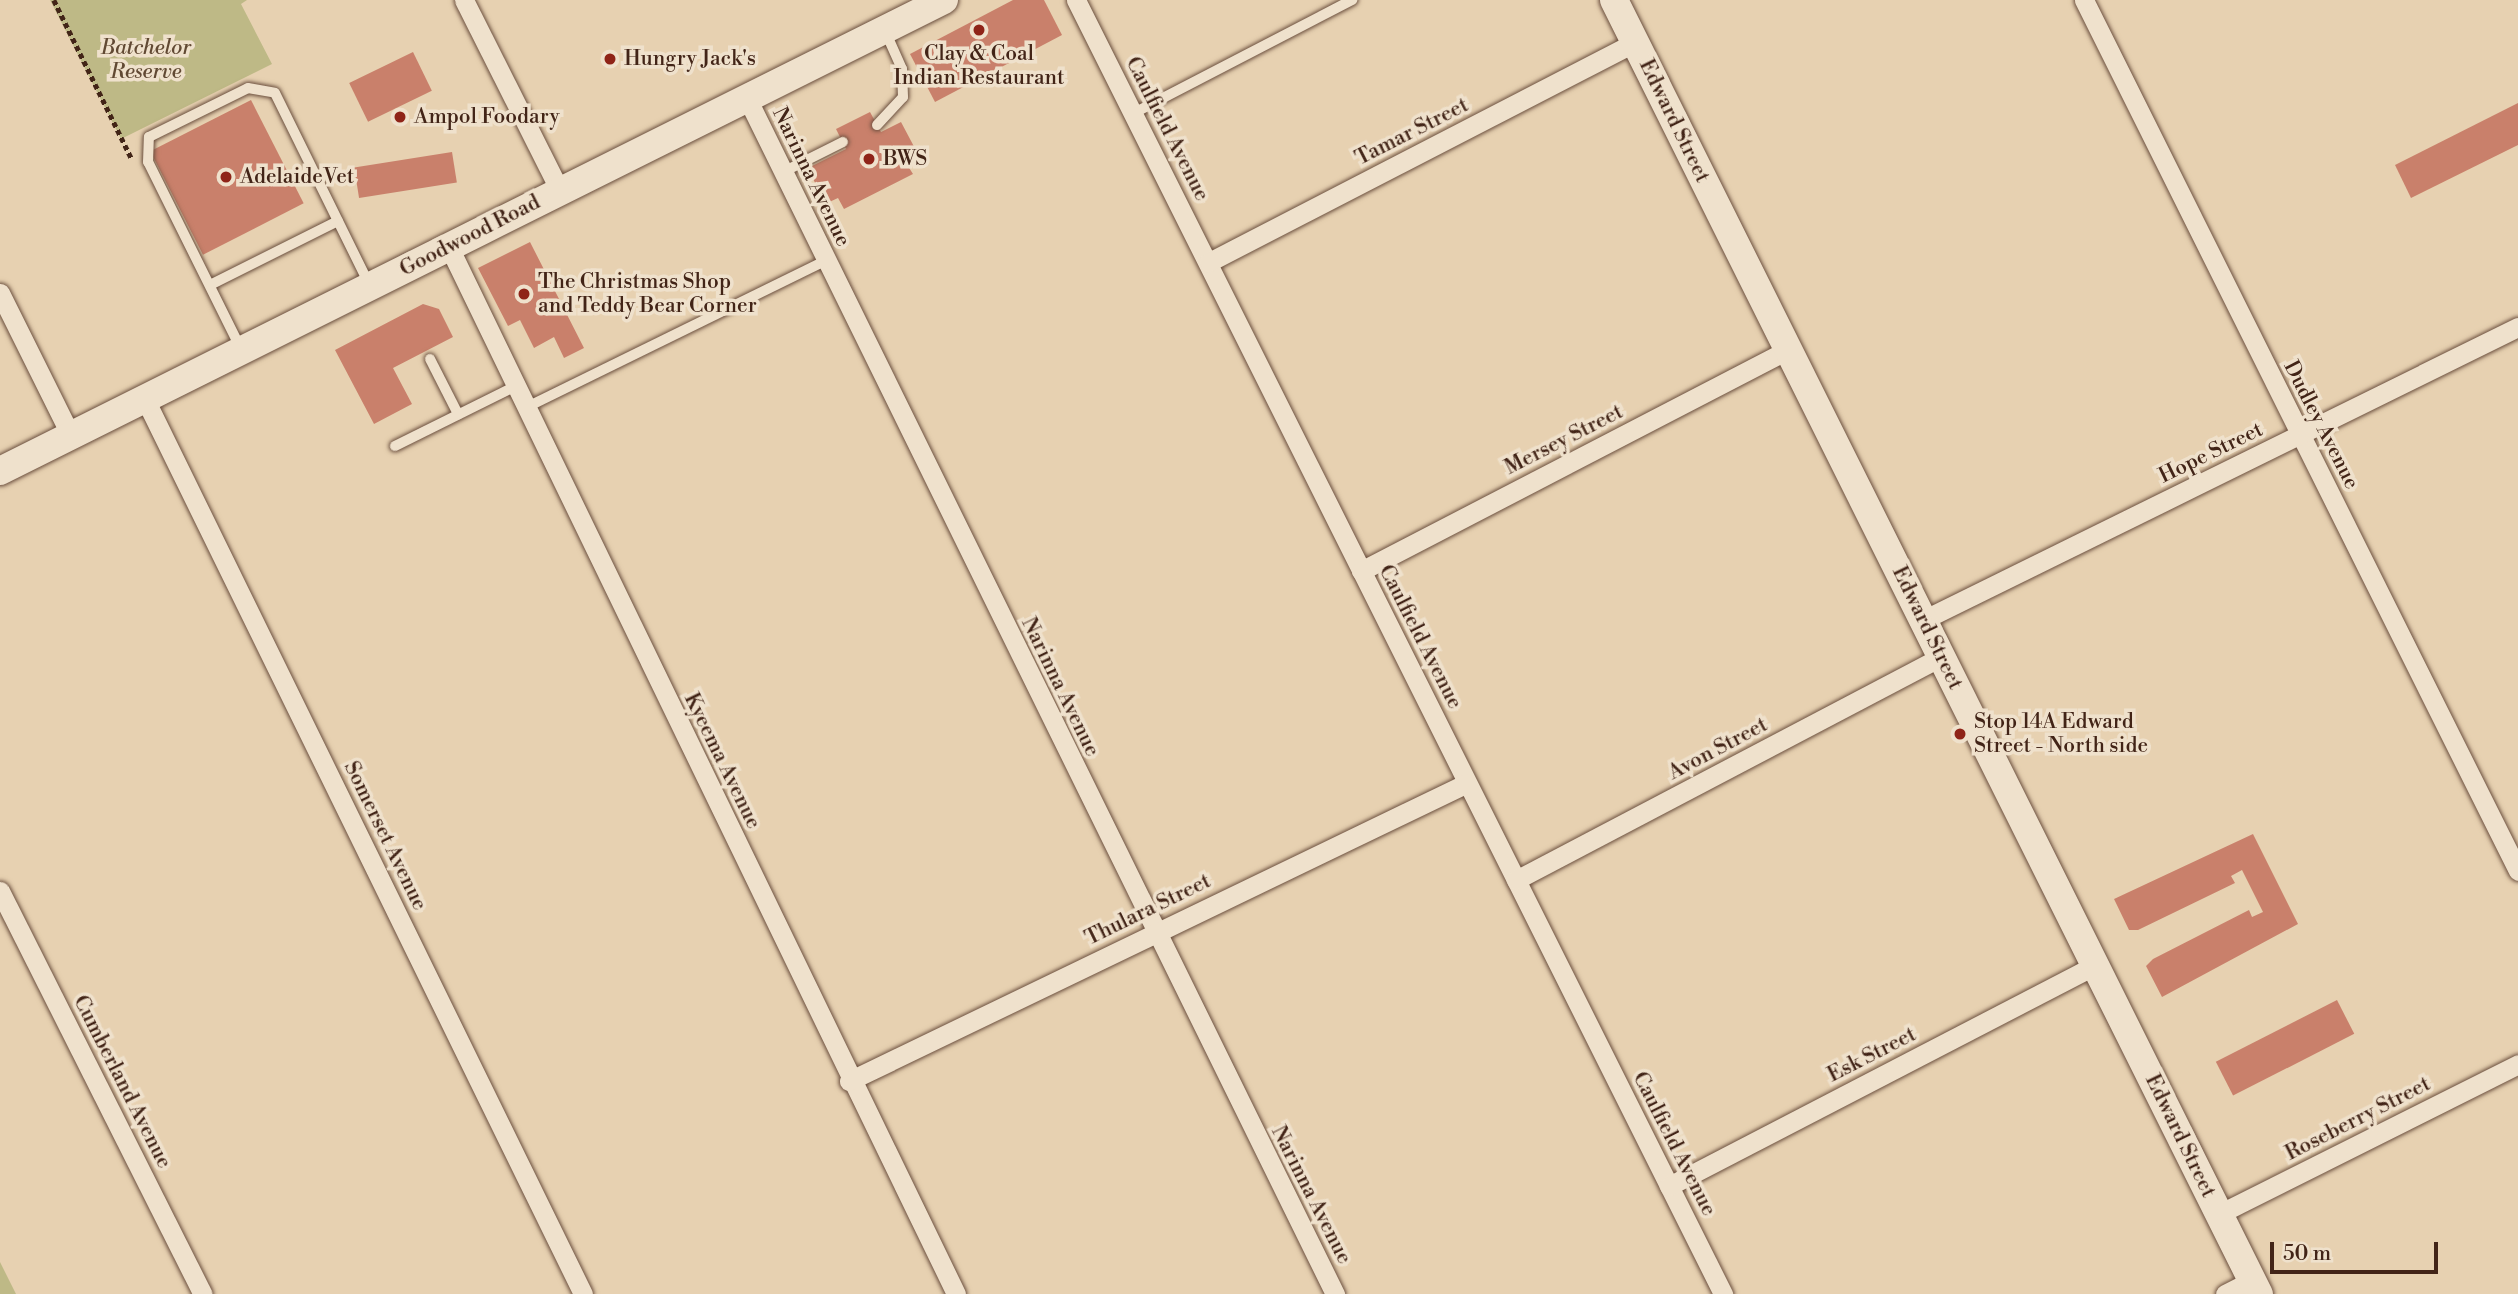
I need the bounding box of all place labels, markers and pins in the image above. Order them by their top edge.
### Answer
marker: Clay & Coal Indian Restaurant [971,22,987,38]
place label: Clay & Coal Indian Restaurant [893,41,1065,91]
place label: Hungry Jack's [624,46,756,72]
marker: Hungry Jack's [602,51,618,67]
place label: Ampol Foodary [414,104,560,130]
marker: Ampol Foodary [392,109,408,125]
place label: BWS [883,146,927,172]
marker: BWS [861,151,877,167]
place label: AdelaideVet [240,164,354,190]
marker: AdelaideVet [218,169,234,185]
place label: The Christmas Shop and Teddy Bear Corner [538,269,757,319]
marker: The Christmas Shop and Teddy Bear Corner [516,286,532,302]
place label: Stop 14A Edward Street - North side [1974,709,2148,759]
marker: Stop 14A Edward Street - North side [1952,726,1968,742]

